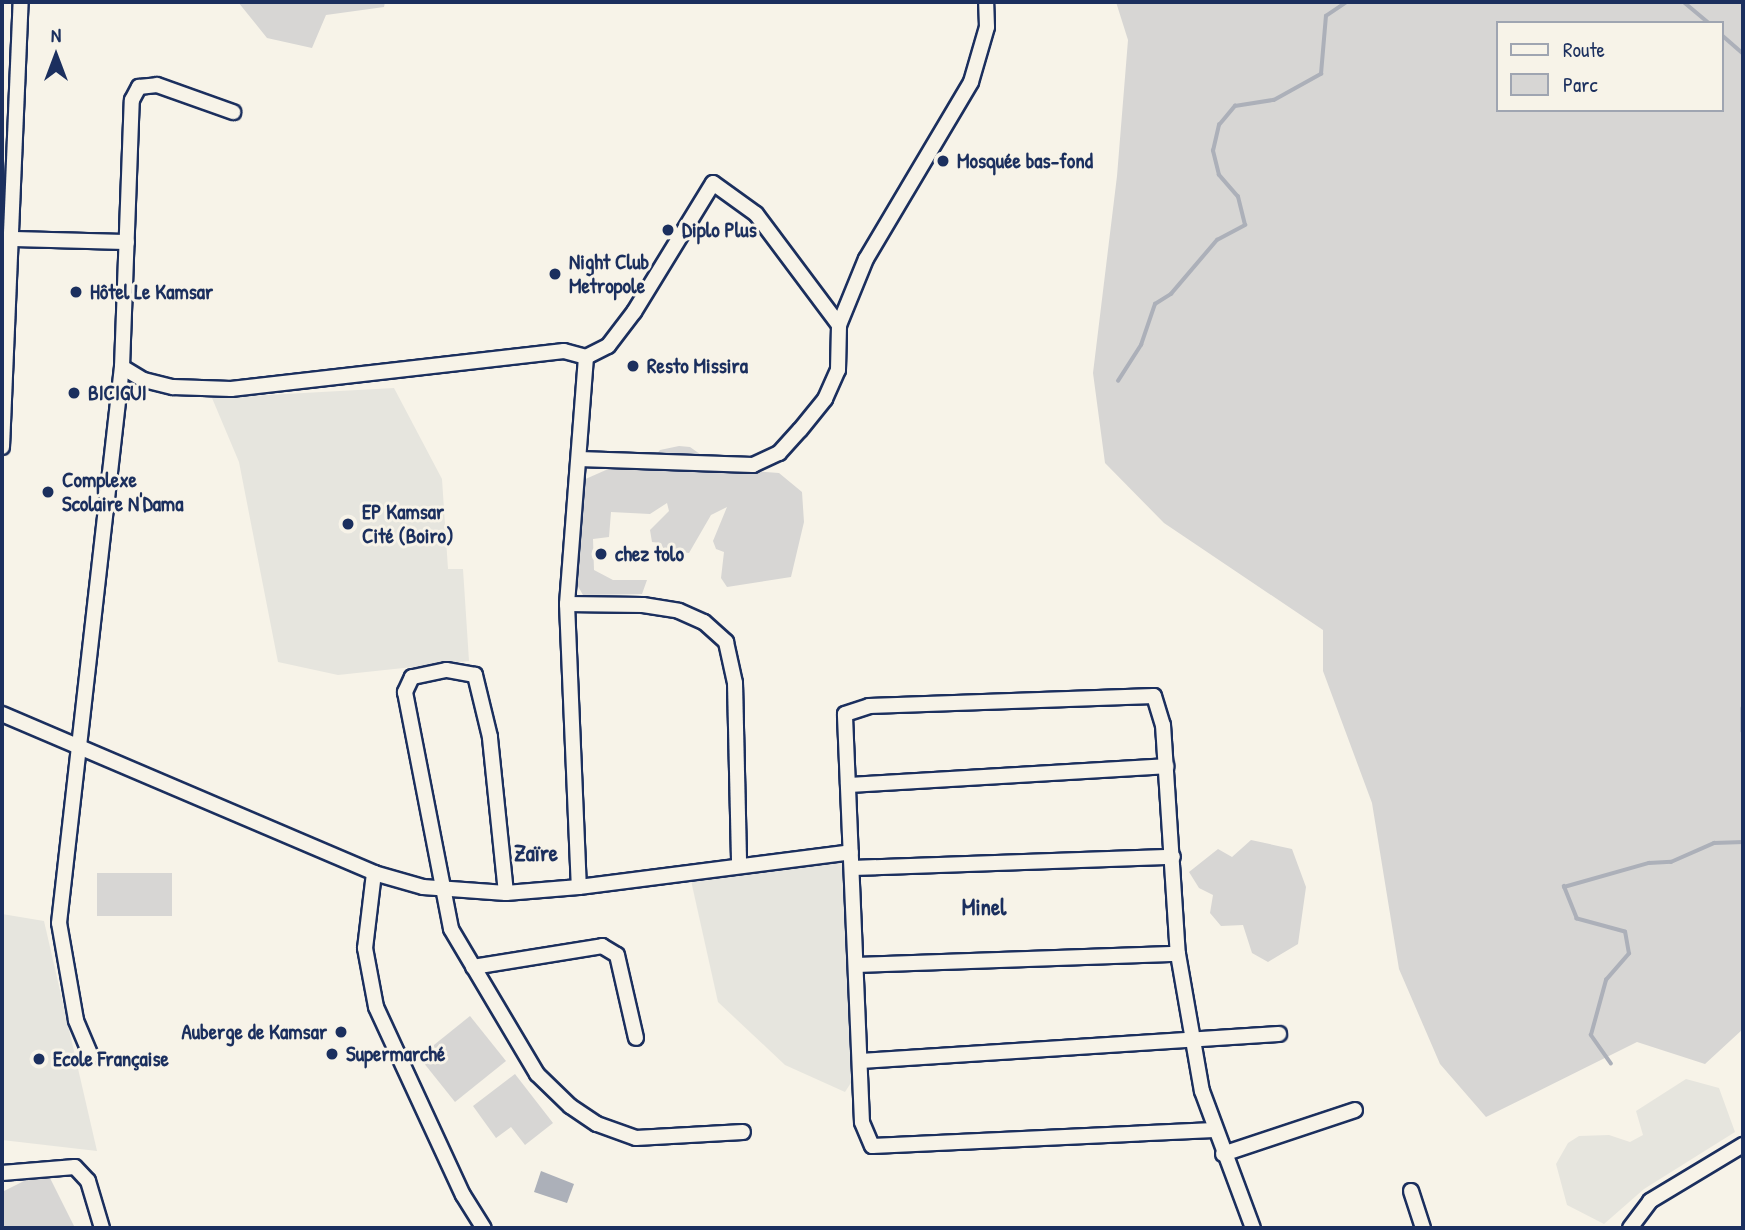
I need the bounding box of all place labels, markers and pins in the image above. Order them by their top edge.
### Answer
place label: Mosquée bas-fond [957,148,1093,174]
marker: Mosquée bas-fond [935,153,951,169]
place label: Diplo Plus [682,217,757,243]
marker: Diplo Plus [660,222,676,238]
place label: Night Club Metropole [569,249,649,299]
marker: Night Club Metropole [547,266,563,282]
place label: Hôtel Le Kamsar [90,279,213,305]
marker: Hôtel Le Kamsar [68,284,84,300]
place label: Resto Missira [647,353,748,379]
marker: Resto Missira [625,358,641,374]
place label: BICIGUI [88,380,147,406]
marker: BICIGUI [66,385,82,401]
place label: Complexe Scolaire N'Dama [62,467,183,517]
marker: Complexe Scolaire N'Dama [40,484,56,500]
place label: EP Kamsar Cité (Boiro) [362,499,454,549]
marker: EP Kamsar Cité (Boiro) [340,516,356,532]
place label: chez tolo [615,541,684,567]
marker: chez tolo [593,546,609,562]
place label: Auberge de Kamsar [181,1019,327,1045]
marker: Auberge de Kamsar [333,1024,349,1040]
place label: Supermarché [346,1041,445,1067]
place label: Ecole Française [53,1046,169,1072]
marker: Supermarché [324,1046,340,1062]
marker: Ecole Française [31,1051,47,1067]

